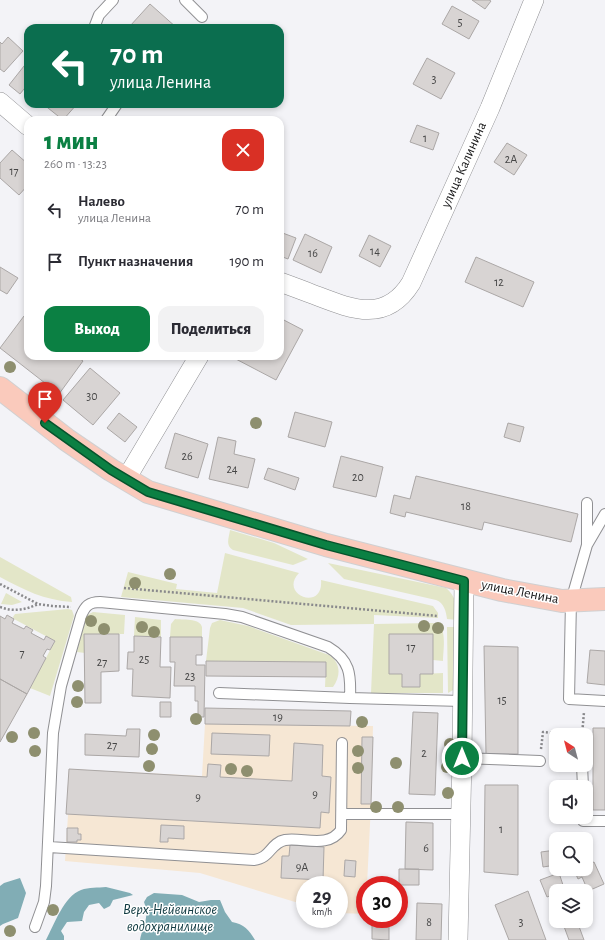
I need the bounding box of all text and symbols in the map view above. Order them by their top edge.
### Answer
house number: 5 [457,16,463,28]
icon: left [44,40,96,92]
text: 70 m [110,41,164,69]
house number: 3 [432,73,437,85]
text: улица Ленина [110,74,211,92]
street label: улица Калинина [438,119,489,211]
button: close [222,129,264,171]
text: 1 мин [44,130,98,154]
house number: 1 [423,132,427,144]
house number: 2А [505,153,517,165]
text: 260 m · 13:23 [44,158,107,171]
house number: 17 [9,165,19,177]
text: Налево [78,194,125,209]
icon: left [44,199,66,221]
text: 70 m [235,202,264,217]
text: улица Ленина [78,212,151,225]
house number: 14 [370,245,380,257]
house number: 16 [308,247,318,259]
icon: arrive [44,251,66,273]
text: Пункт назначения [78,254,193,269]
text: 190 m [229,254,264,269]
house number: 12 [494,276,504,288]
button: Выход [44,306,150,352]
button: Поделиться [158,306,264,352]
pin [28,382,62,423]
icon: arrive [34,388,56,410]
house number: 30 [86,390,98,402]
house number: 26 [181,450,193,462]
house number: 24 [226,463,238,475]
house number: 20 [352,471,364,483]
house number: 18 [461,500,471,512]
street label: улица Ленина [479,577,561,606]
house number: 17 [406,641,416,653]
house number: 7 [19,647,25,659]
house number: 25 [139,653,149,665]
house number: 27 [97,656,107,668]
house number: 23 [185,670,195,682]
house number: 15 [497,694,507,706]
house number: 19 [273,711,283,723]
north arrow [549,728,593,772]
map controls [549,728,593,928]
position arrow [441,737,483,779]
house number: 27 [107,739,117,751]
house number: 2 [421,747,427,759]
button: sound [549,780,593,824]
house number: 9 [312,788,318,800]
house number: 9 [195,791,201,803]
house number: 1 [499,823,503,835]
button: search [549,832,593,876]
house number: 6 [423,842,429,854]
house number: 9А [296,861,308,873]
speed limit sign: 30 [356,876,408,928]
button: layers [549,884,593,928]
text: 29 [312,887,332,907]
water label: Верх-Нейвинское водохранилище [123,902,217,934]
text: km/h [312,907,332,917]
house number: 8 [426,916,432,928]
house number: 3 [519,916,524,928]

